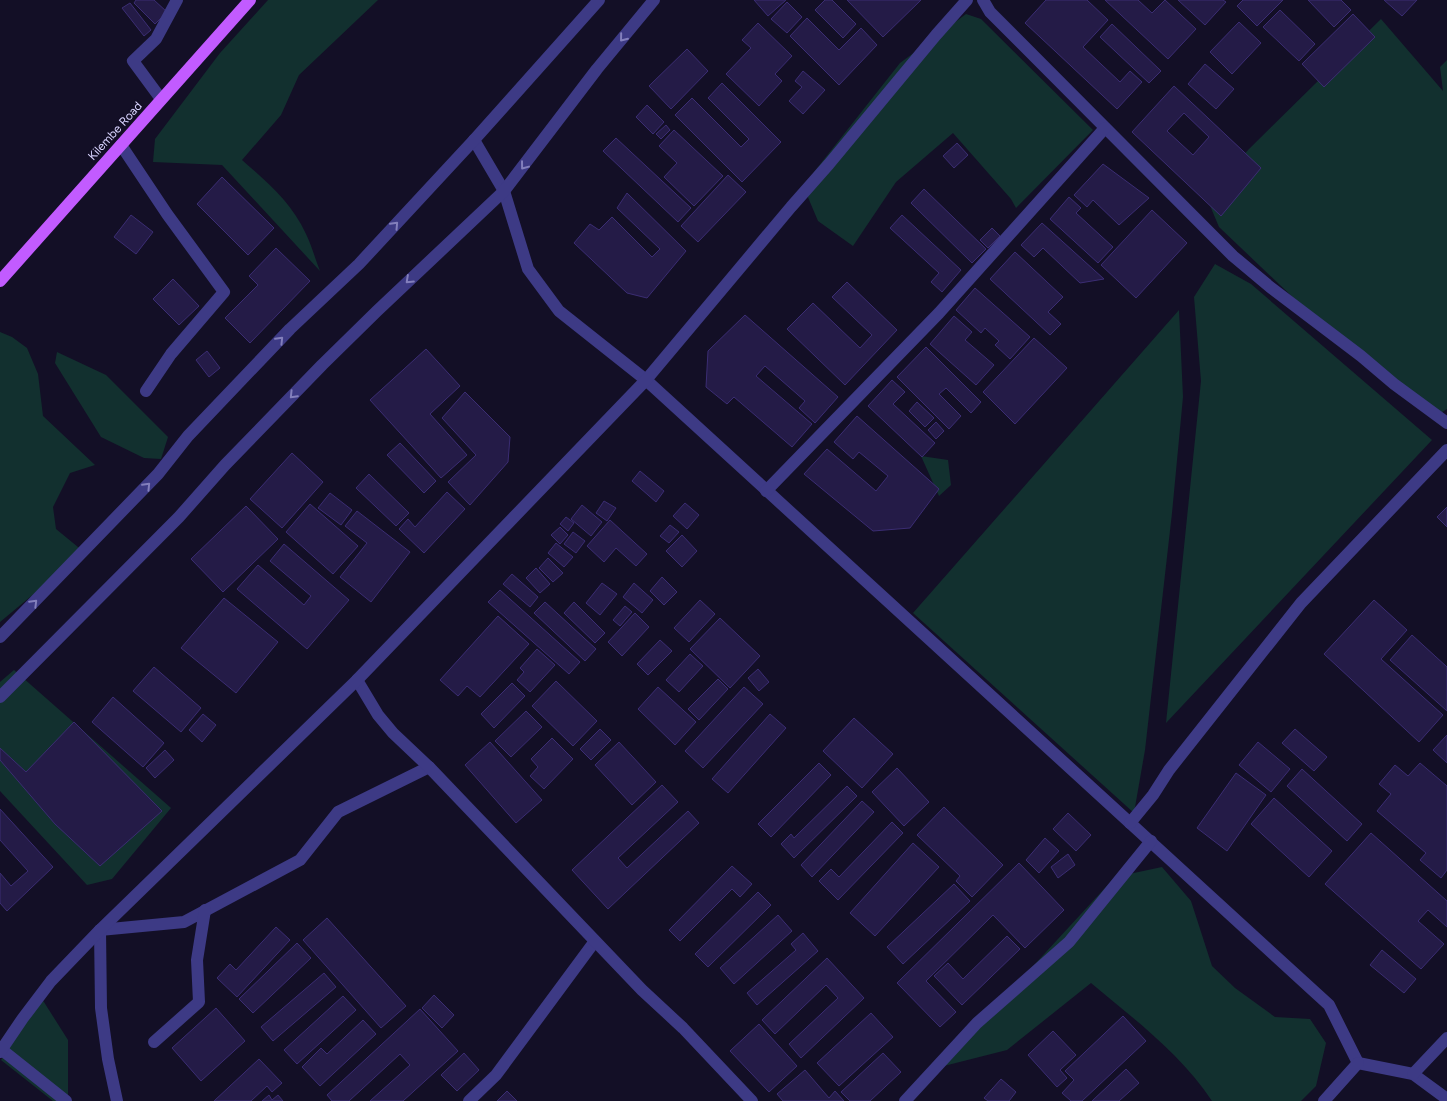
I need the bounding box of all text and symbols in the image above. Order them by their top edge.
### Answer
one-way arrow [620,32,629,41]
street label: Kilembe Road [85,99,145,163]
one-way arrow [521,160,529,169]
one-way arrow [389,222,398,231]
one-way arrow [405,275,414,284]
one-way arrow [274,336,283,345]
one-way arrow [290,389,299,398]
one-way arrow [141,482,150,491]
one-way arrow [28,600,37,609]

